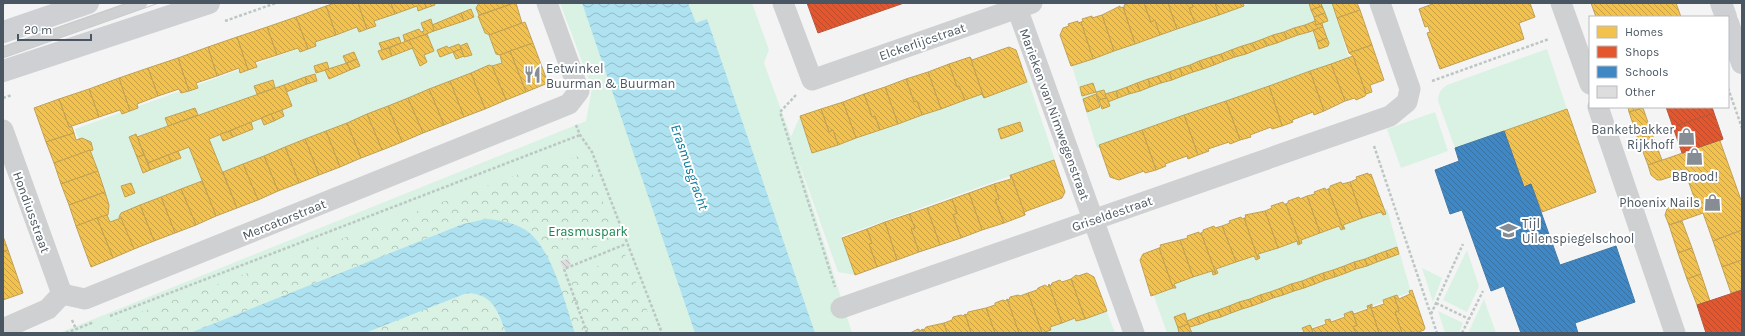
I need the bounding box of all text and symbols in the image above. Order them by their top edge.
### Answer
scale bar [18,16,91,42]
legend [1589,16,1729,108]
street label: Elckerlijcstraat [877,20,967,63]
text: 20 m [24,23,52,37]
text: Homes [1625,25,1663,39]
street label: Marieken van Nimwegenstraat [1016,26,1093,202]
text: Shops [1625,45,1659,59]
place label: Eetwinkel Buurman & Buurman [546,61,675,91]
restaurant icon: Eetwinkel Buurman & Buurman [523,65,543,85]
text: Schools [1625,65,1668,79]
text: Other [1625,85,1656,99]
water label: Erasmusgracht [667,122,712,212]
place label: Banketbakker Rijkhoff [1591,122,1675,152]
shop icon: Banketbakker Rijkhoff [1677,126,1697,146]
shop icon: BBrood! [1685,147,1705,167]
street label: Hondiusstraat [10,169,53,255]
place label: BBrood! [1672,169,1718,184]
shop icon: Phoenix Nails [1703,192,1723,212]
street label: Griseldestraat [1070,193,1154,234]
place label: Phoenix Nails [1619,195,1700,210]
street label: Mercatorstraat [240,196,328,243]
place label: Tijl Uilenspiegelschool [1522,216,1634,246]
school or university icon: Tijl Uilenspiegelschool [1499,220,1519,240]
park label: Erasmuspark [548,224,628,239]

